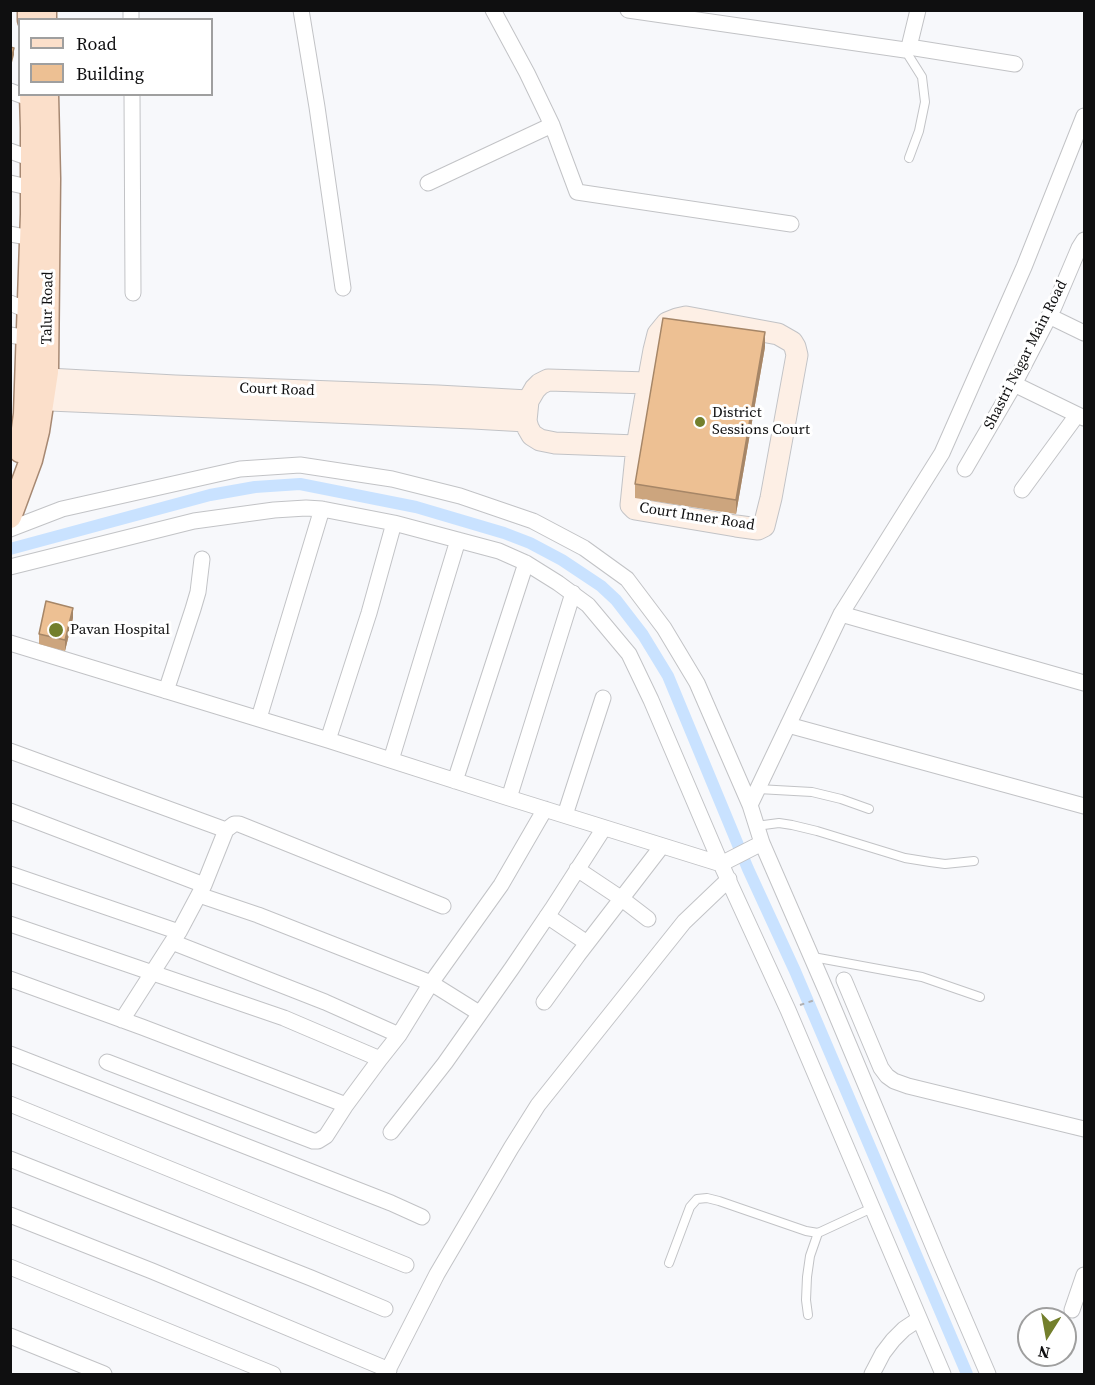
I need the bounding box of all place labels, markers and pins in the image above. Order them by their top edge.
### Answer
place label: District Sessions Court [712,404,810,439]
marker: District Sessions Court [693,415,707,429]
marker: Pavan Hospital [47,621,65,639]
place label: Pavan Hospital [70,621,170,639]

